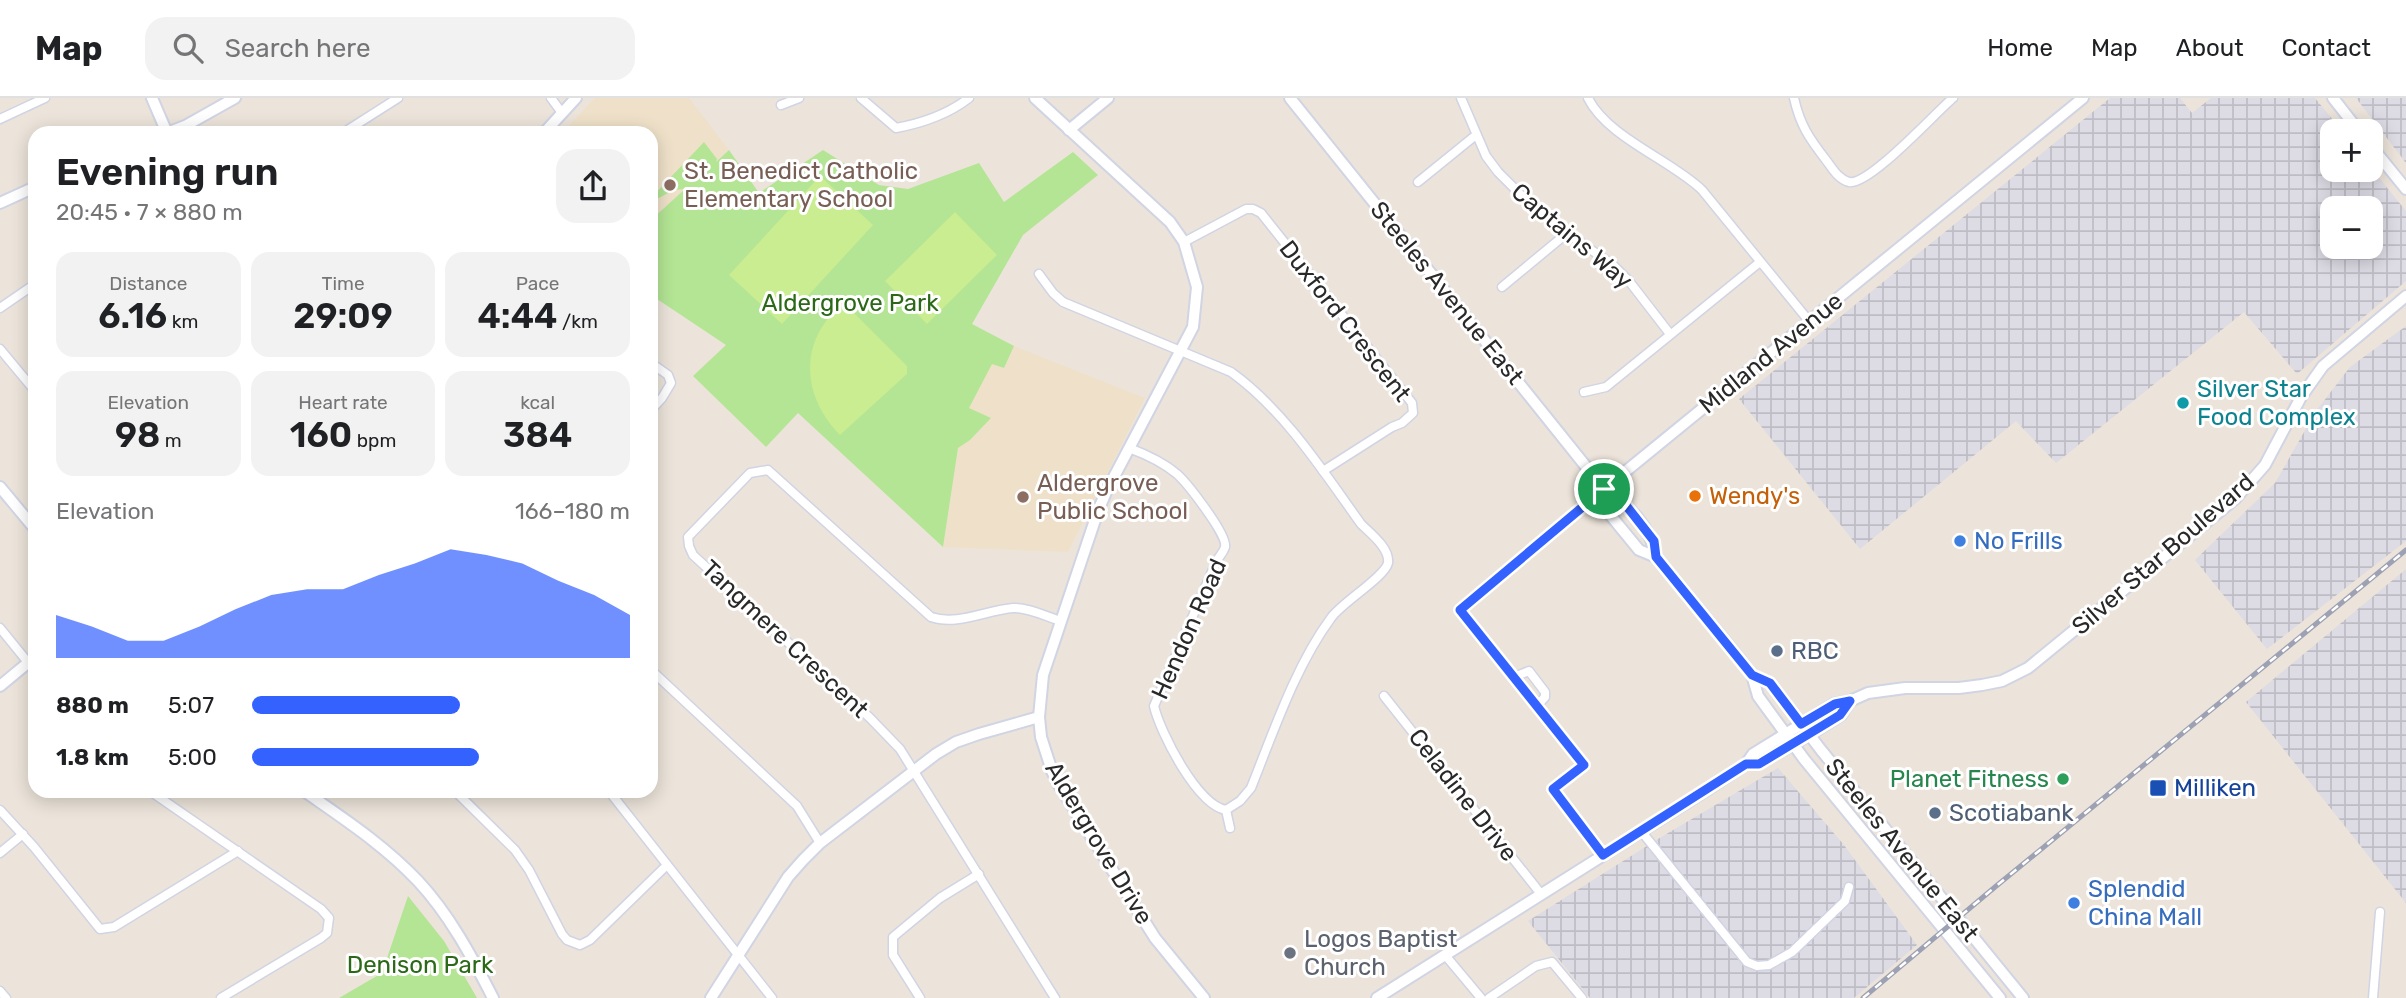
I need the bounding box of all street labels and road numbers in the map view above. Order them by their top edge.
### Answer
street label: Captains Way [1506,177,1638,295]
street label: Steeles Avenue East [1365,196,1529,390]
street label: Duxford Crescent [1273,235,1417,407]
street label: Midland Avenue [1694,287,1848,419]
street label: Silver Star Boulevard [2066,467,2260,641]
street label: Tangmere Crescent [696,554,874,724]
street label: Hendon Road [1146,555,1232,703]
street label: Celadine Drive [1403,723,1523,867]
street label: Steeles Avenue East [1820,753,1984,947]
street label: Aldergrove Drive [1039,757,1159,929]

